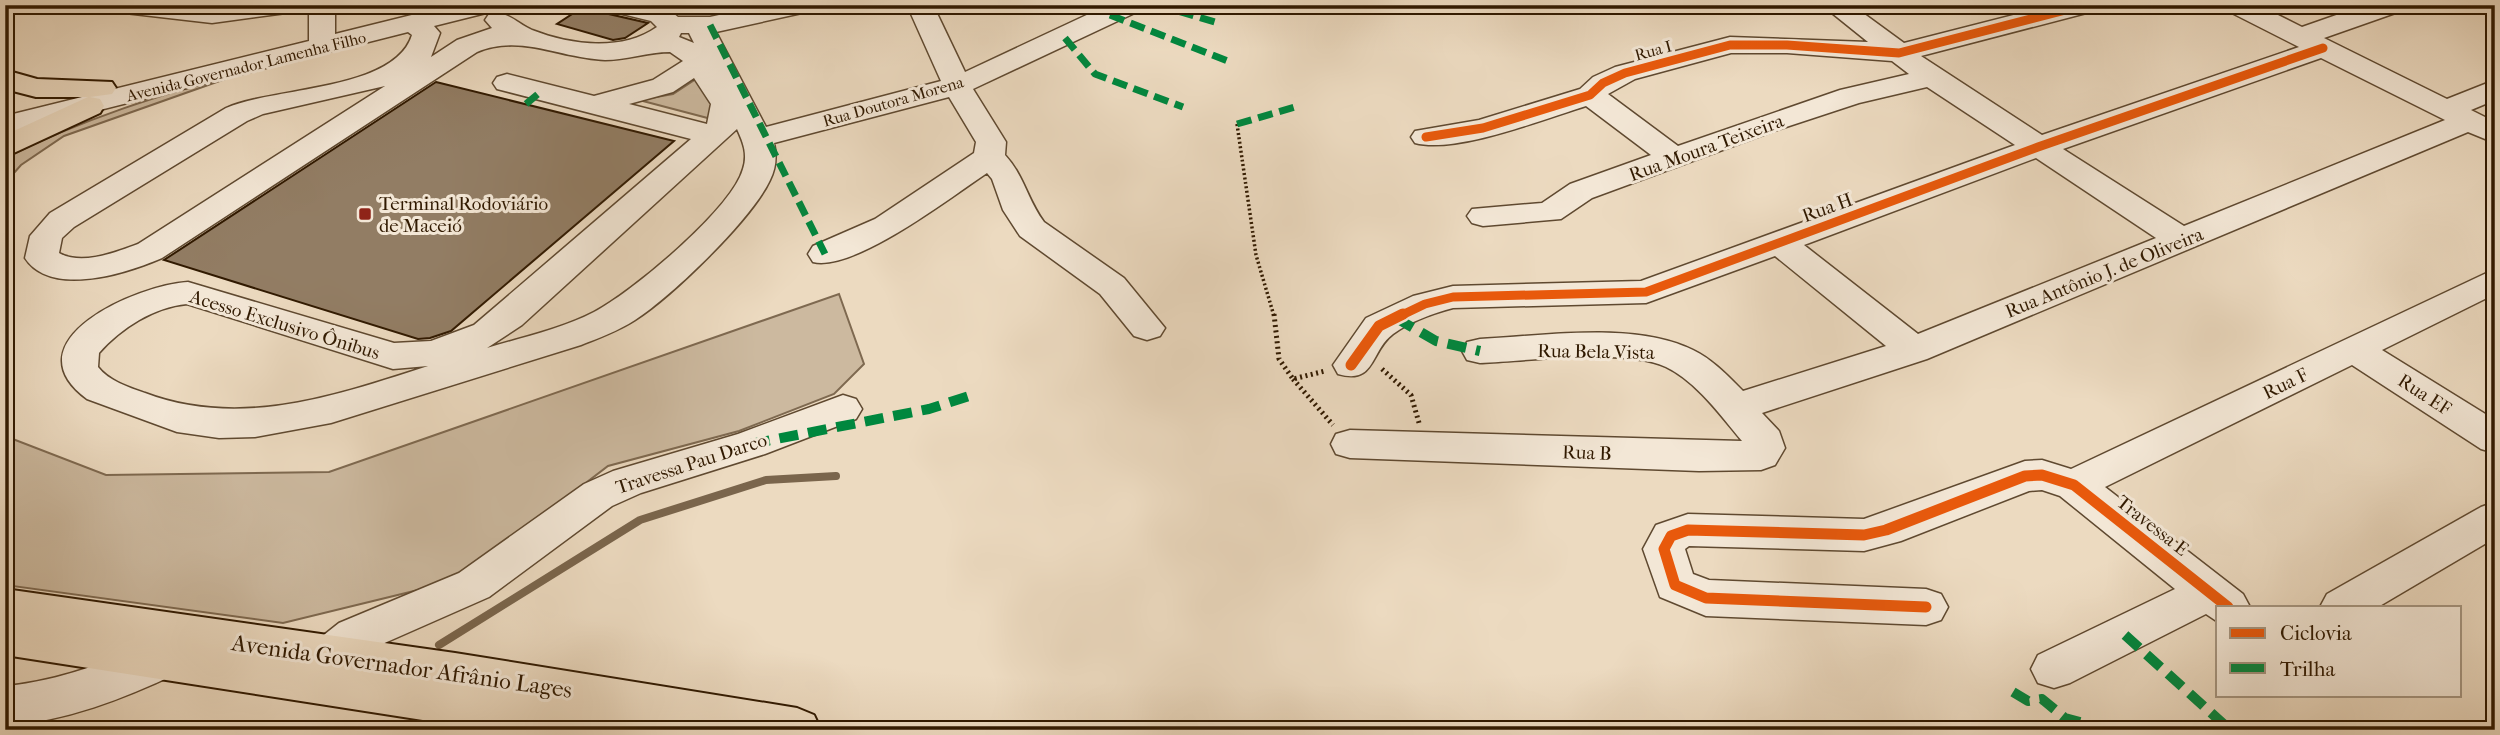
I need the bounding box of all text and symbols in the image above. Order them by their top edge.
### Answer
street label: Avenida Governador Lamenha Filho [123,27,368,106]
street label: Rua I [1633,36,1674,65]
street label: Rua Doutora Morena [821,72,966,131]
street label: Rua Moura Teixeira [1626,110,1787,186]
street label: Rua H [1799,189,1856,227]
place label: Terminal Rodoviário de Maceió [379,193,549,237]
marker: Terminal Rodoviário de Maceió [357,206,373,222]
street label: Rua Antônio J. de Oliveira [2002,223,2207,323]
street label: Acesso Exclusivo Ônibus [186,284,383,364]
street label: Rua Bela Vista [1537,340,1655,364]
street label: Rua F [2259,364,2312,404]
street label: Rua EF [2394,370,2455,420]
street label: Travessa Pau Darco [613,429,770,499]
street label: Rua B [1562,441,1612,465]
street label: Travessa E [2112,491,2193,561]
legend [2216,606,2462,696]
text: Ciclovia [2280,621,2352,645]
street label: Avenida Governador Afrânio Lages [229,629,574,704]
text: Trilha [2280,657,2335,681]

